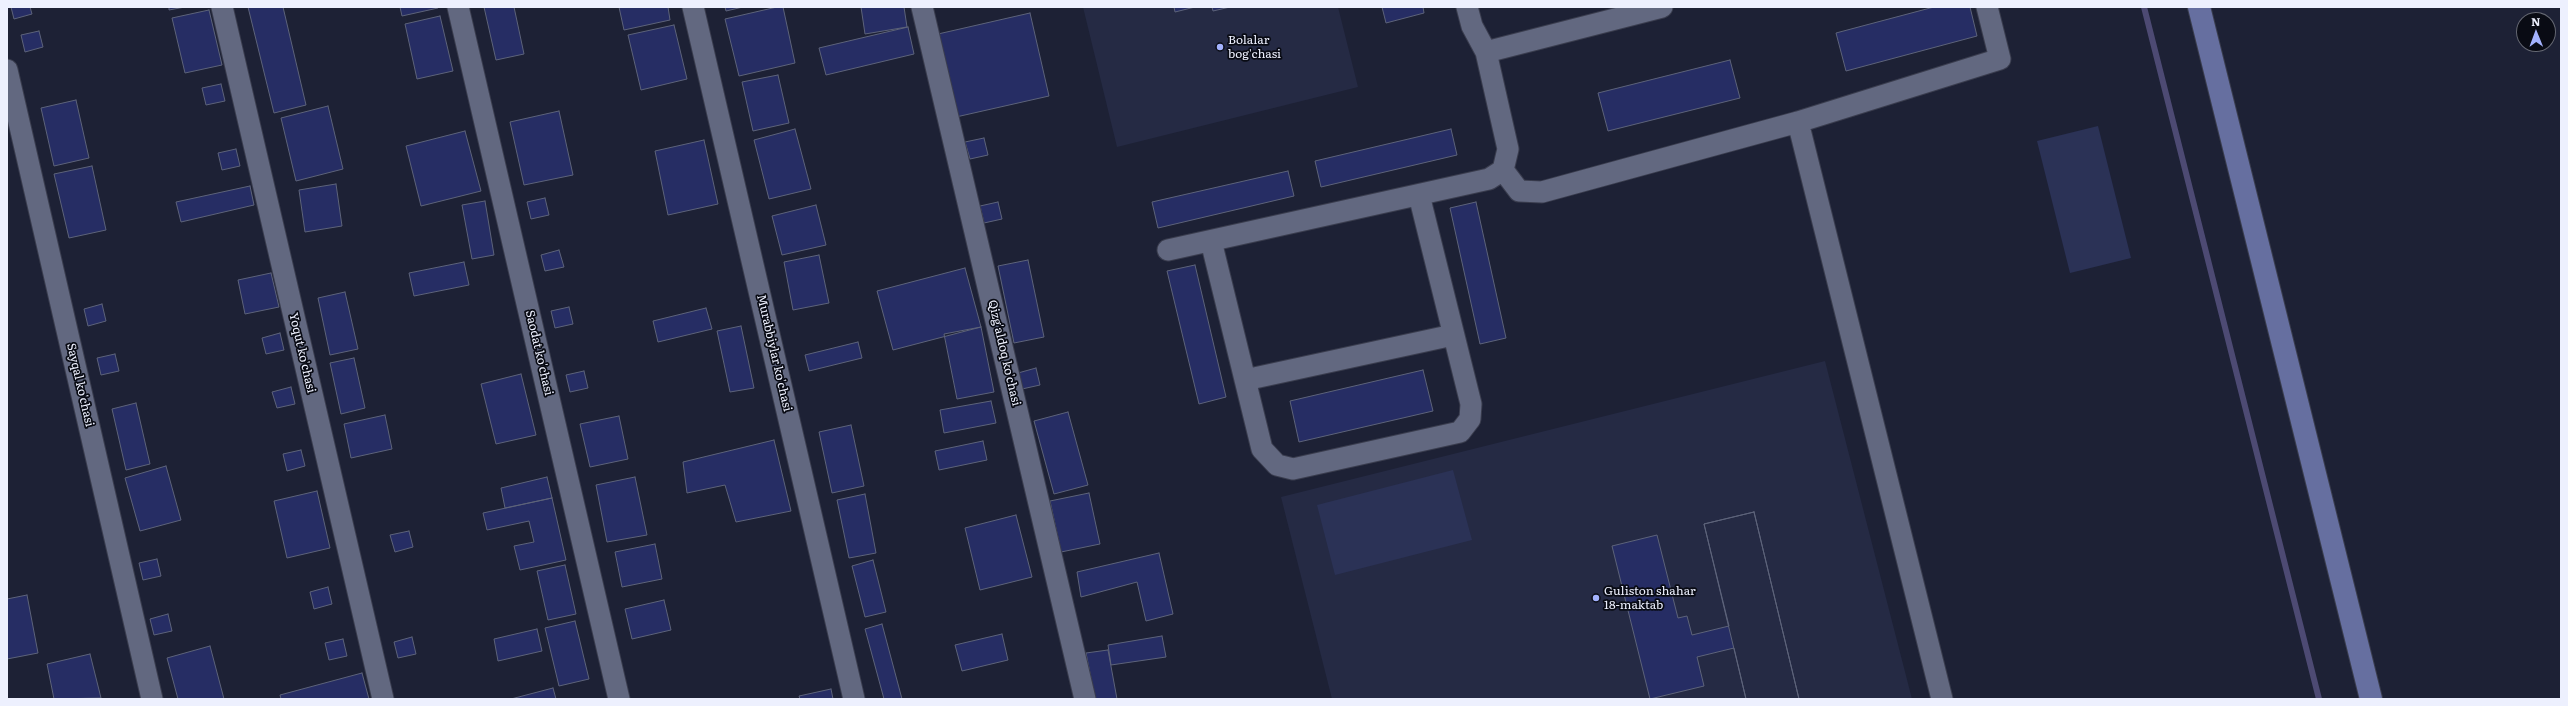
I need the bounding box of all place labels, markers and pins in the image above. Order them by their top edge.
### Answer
place label: Bolalar bog'chasi [1228,33,1281,61]
marker: Bolalar bog'chasi [1215,42,1225,52]
place label: Guliston shahar 18-maktab [1604,584,1696,612]
marker: Guliston shahar 18-maktab [1591,593,1601,603]

